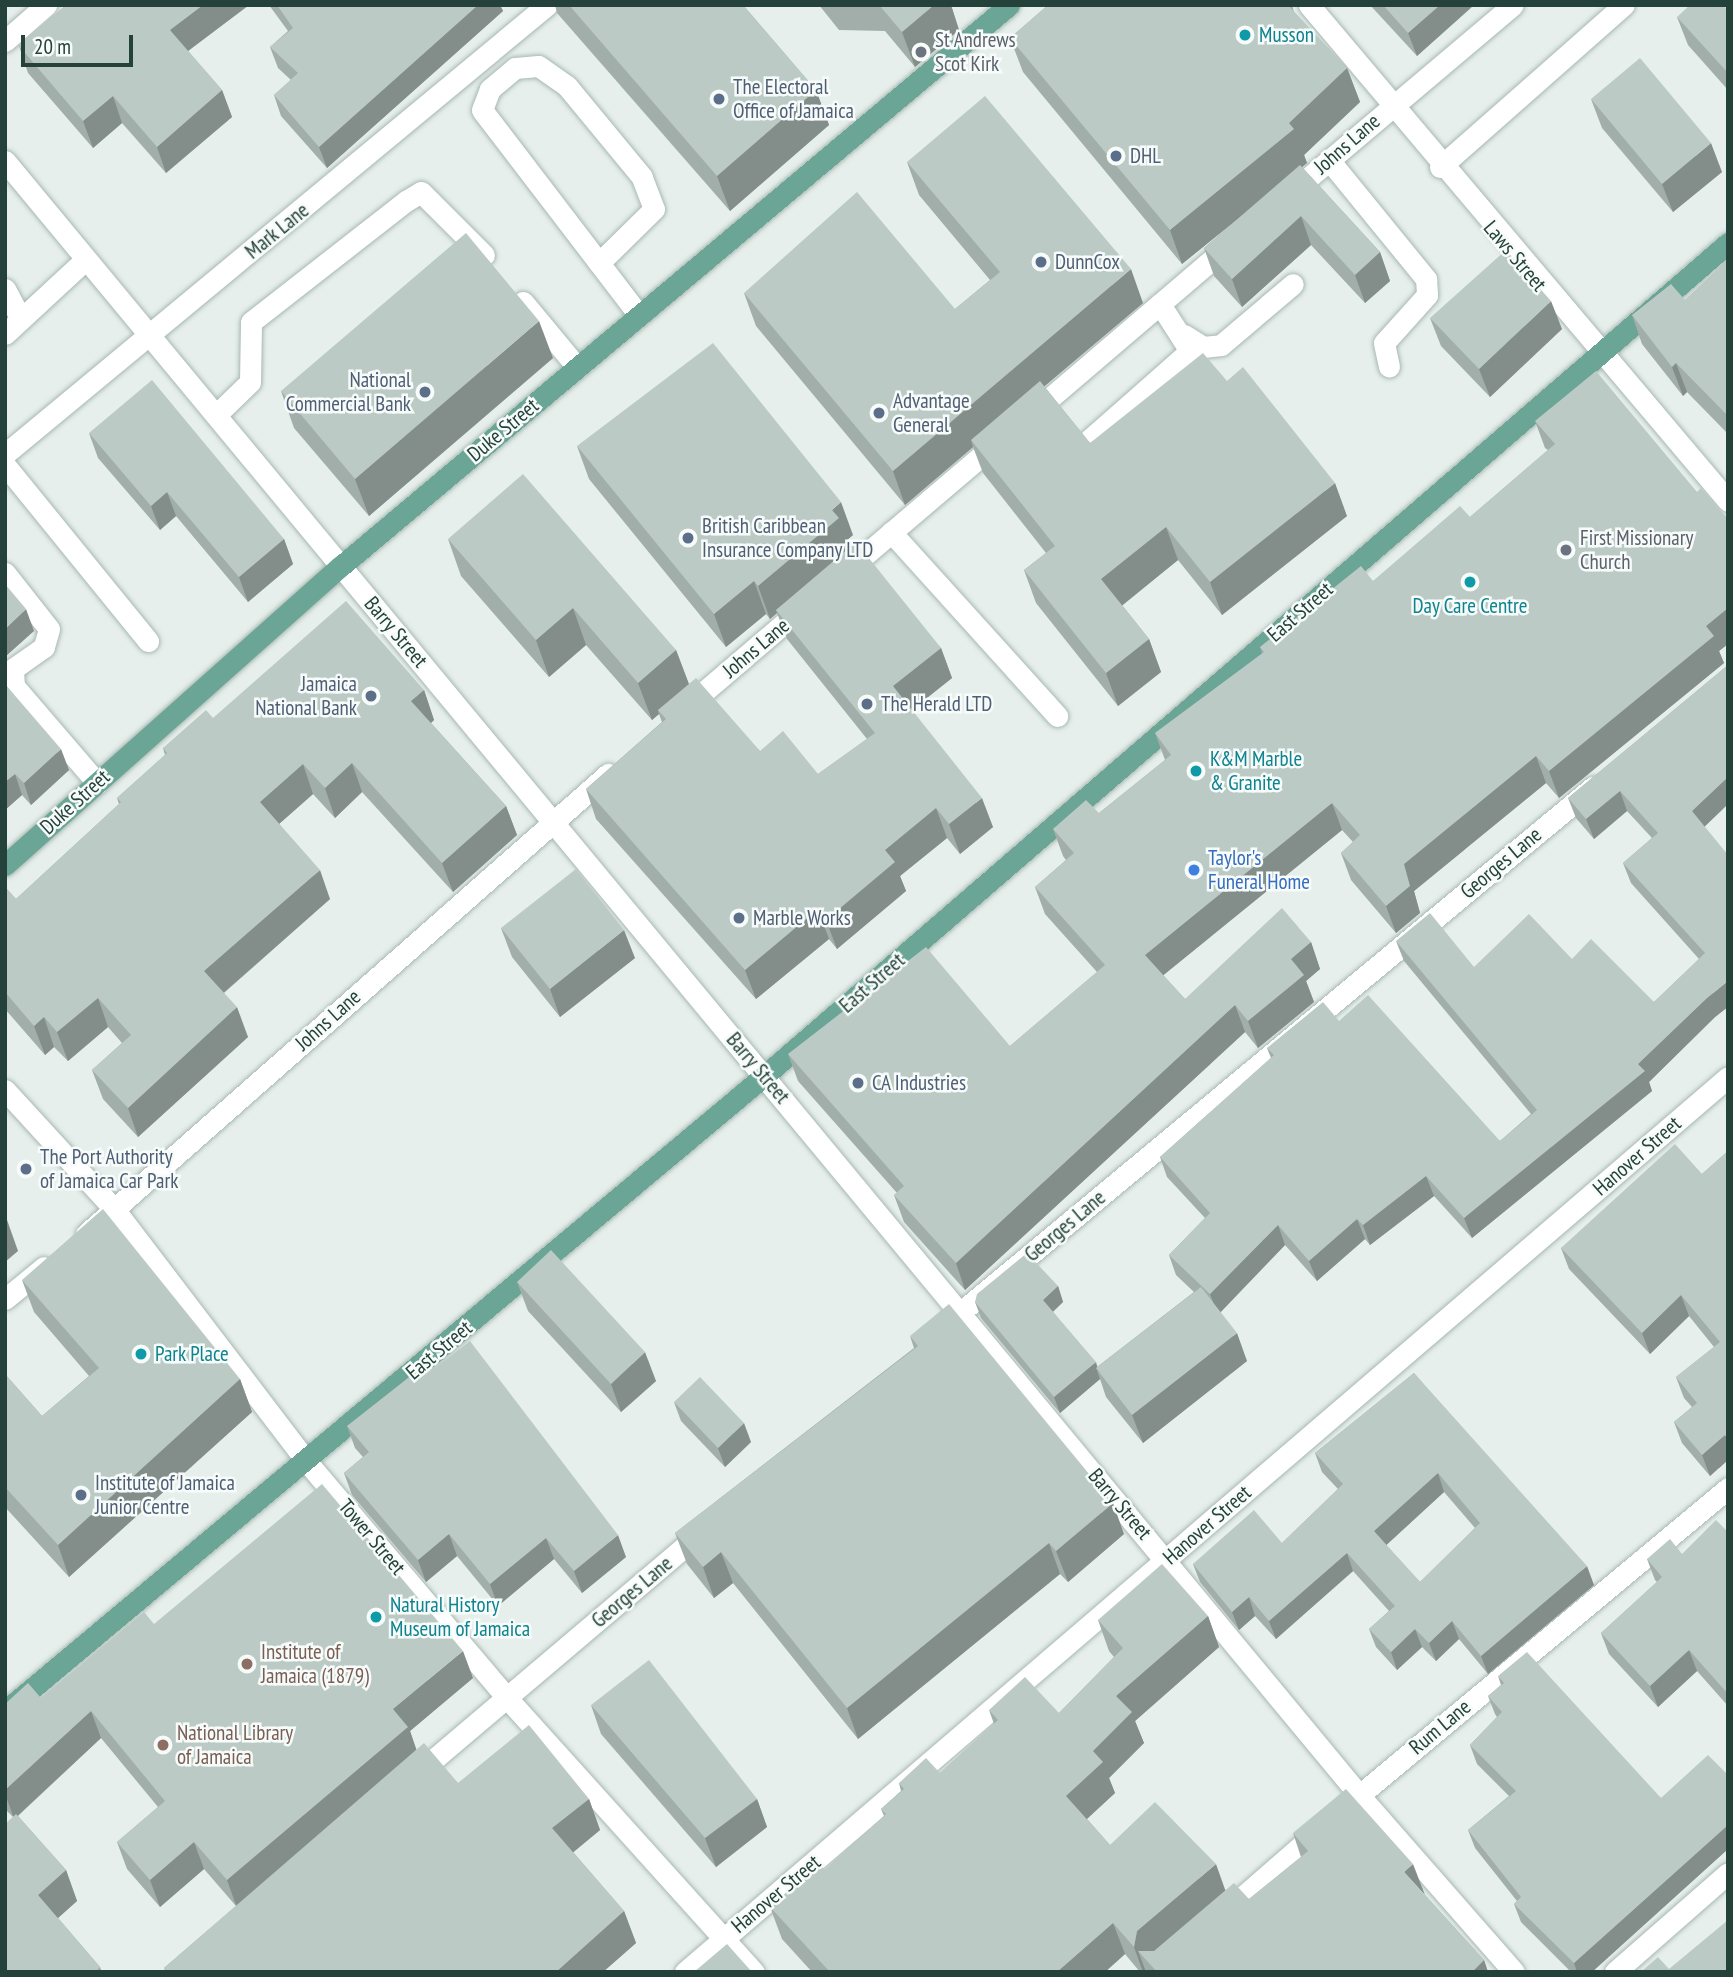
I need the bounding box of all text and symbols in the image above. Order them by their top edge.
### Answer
scale bar [24,21,136,65]
place label: Musson [1259,22,1314,48]
place label: St Andrews Scot Kirk [935,27,1016,77]
marker: Musson [1237,27,1253,43]
text: 20 m [34,33,71,60]
marker: St Andrews Scot Kirk [913,44,929,60]
place label: The Electoral Office of Jamaica [733,74,854,124]
marker: The Electoral Office of Jamaica [711,91,727,107]
street label: Johns Lane [1309,109,1385,179]
place label: DHL [1130,143,1161,169]
marker: DHL [1108,148,1124,164]
street label: Mark Lane [240,198,314,264]
street label: Laws Street [1478,216,1552,296]
place label: DunnCox [1055,249,1120,275]
marker: DunnCox [1033,254,1049,270]
place label: National Commercial Bank [286,367,411,417]
marker: National Commercial Bank [417,384,433,400]
place label: Advantage General [893,388,970,438]
street label: Duke Street [462,393,544,467]
marker: Advantage General [871,405,887,421]
place label: British Caribbean Insurance Company LTD [702,513,874,563]
place label: First Missionary Church [1580,525,1693,575]
marker: British Caribbean Insurance Company LTD [680,530,696,546]
marker: First Missionary Church [1558,542,1574,558]
marker: Day Care Centre [1462,574,1478,590]
street label: East Street [1262,577,1338,647]
street label: Barry Street [359,591,433,673]
place label: Day Care Centre [1412,593,1528,619]
street label: Johns Lane [718,613,794,683]
place label: Jamaica National Bank [255,671,357,721]
marker: Jamaica National Bank [363,688,379,704]
place label: The Herald LTD [881,691,992,717]
marker: The Herald LTD [859,696,875,712]
place label: K&M Marble & Granite [1210,746,1302,796]
marker: K&M Marble & Granite [1188,763,1204,779]
street label: Duke Street [35,764,115,840]
street label: Georges Lane [1455,822,1547,904]
place label: Taylor's Funeral Home [1208,845,1310,895]
marker: Taylor's Funeral Home [1186,862,1202,878]
place label: Marble Works [753,905,851,931]
marker: Marble Works [731,910,747,926]
street label: East Street [834,948,910,1018]
street label: Johns Lane [290,984,366,1056]
street label: Barry Street [721,1027,795,1109]
place label: CA Industries [872,1070,967,1096]
marker: CA Industries [850,1075,866,1091]
street label: Hanover Street [1588,1111,1686,1201]
place label: The Port Authority of Jamaica Car Park [40,1144,178,1194]
marker: The Port Authority of Jamaica Car Park [18,1161,34,1177]
street label: Georges Lane [1019,1185,1111,1267]
street label: East Street [401,1315,477,1385]
place label: Park Place [155,1341,229,1367]
marker: Park Place [133,1346,149,1362]
street label: Barry Street [1083,1463,1157,1545]
place label: Institute of Jamaica Junior Centre [95,1470,235,1520]
street label: Hanover Street [1158,1480,1256,1570]
marker: Institute of Jamaica Junior Centre [73,1487,89,1503]
street label: Tower Street [333,1494,411,1580]
street label: Georges Lane [586,1551,678,1633]
place label: Natural History Museum of Jamaica [390,1592,530,1642]
marker: Natural History Museum of Jamaica [368,1609,384,1625]
place label: Institute of Jamaica (1879) [261,1639,369,1689]
marker: Institute of Jamaica (1879) [239,1656,255,1672]
street label: Rum Lane [1404,1694,1476,1760]
place label: National Library of Jamaica [177,1720,293,1770]
marker: National Library of Jamaica [155,1737,171,1753]
street label: Hanover Street [726,1850,826,1938]

